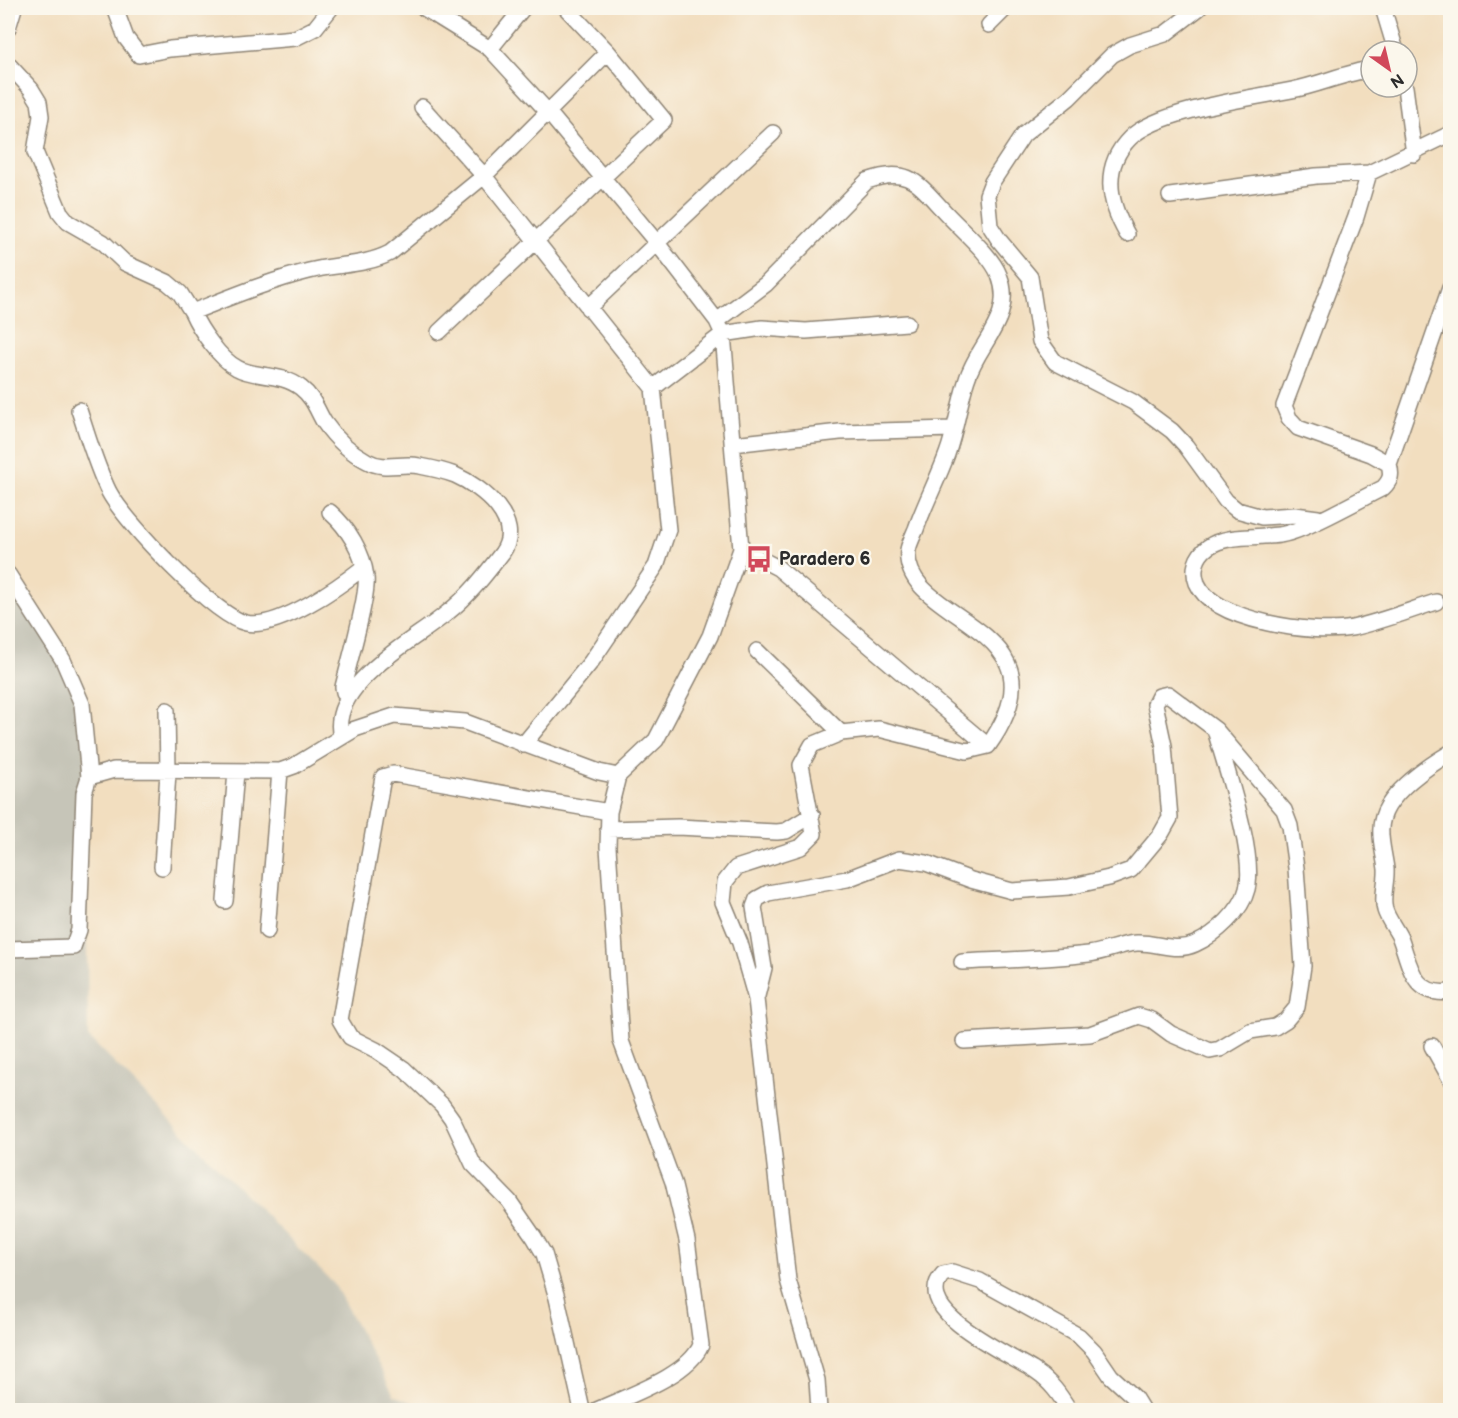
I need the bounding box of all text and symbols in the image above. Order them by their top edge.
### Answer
north arrow [1359,39,1419,99]
text: N [1386,69,1407,91]
bus stop icon: Paradero 6 [744,544,774,574]
place label: Paradero 6 [779,549,871,570]

